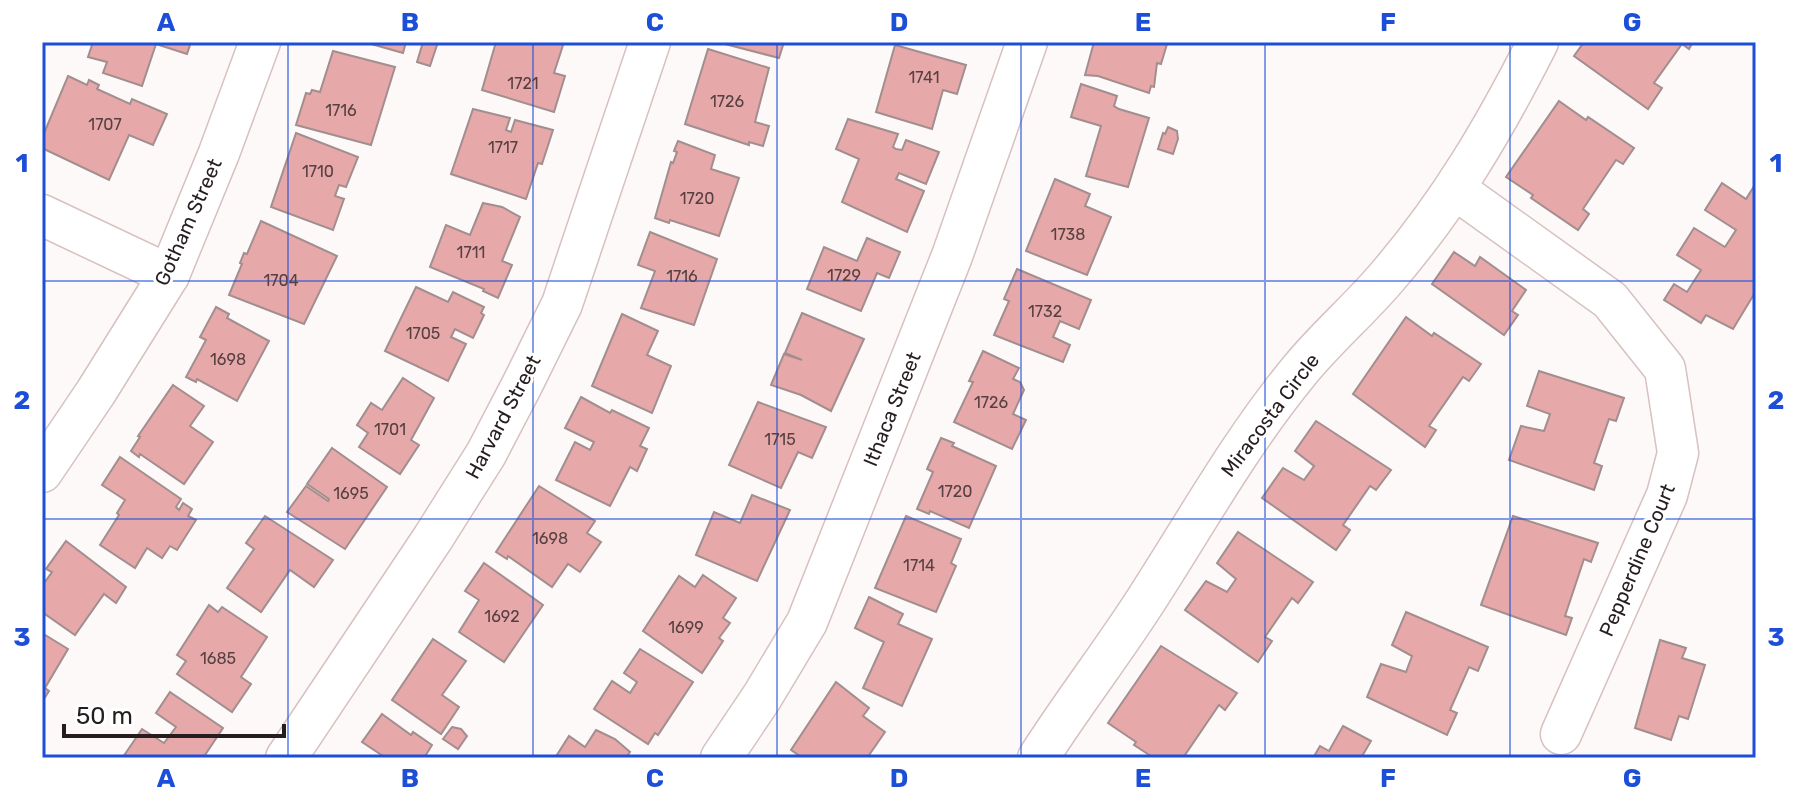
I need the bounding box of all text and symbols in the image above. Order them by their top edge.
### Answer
text: A [157,7,176,38]
text: B [401,7,419,38]
text: C [646,7,664,38]
text: D [890,7,908,38]
text: E [1135,7,1151,38]
text: F [1380,7,1396,38]
text: G [1623,7,1641,38]
house number: 1741 [909,68,939,87]
house number: 1721 [507,74,539,93]
house number: 1726 [710,92,744,111]
house number: 1716 [325,101,357,120]
house number: 1707 [88,115,122,134]
house number: 1717 [488,138,518,157]
text: 1 [16,148,28,179]
text: 1 [1770,148,1782,179]
street label: Gotham Street [149,155,227,289]
house number: 1710 [302,162,334,181]
house number: 1720 [680,189,714,208]
house number: 1738 [1051,225,1085,244]
house number: 1711 [457,243,485,262]
house number: 1729 [827,266,861,285]
house number: 1716 [666,267,698,286]
house number: 1704 [263,271,299,290]
house number: 1732 [1028,302,1062,321]
house number: 1705 [406,324,440,343]
street label: Ithaca Street [858,348,926,470]
street label: Miracosta Circle [1216,349,1324,481]
house number: 1698 [210,350,246,369]
street label: Harvard Street [460,351,546,483]
text: 2 [14,385,30,416]
text: 2 [1768,385,1784,416]
house number: 1726 [974,393,1008,412]
house number: 1701 [374,420,406,439]
house number: 1715 [764,430,796,449]
street label: Pepperdine Court [1594,480,1680,640]
house number: 1720 [938,482,972,501]
house number: 1695 [333,484,369,503]
house number: 1698 [532,529,568,548]
house number: 1714 [903,556,935,575]
house number: 1692 [484,607,520,626]
house number: 1699 [668,618,704,637]
text: 3 [13,622,31,653]
text: 3 [1767,622,1785,653]
house number: 1685 [200,649,236,668]
scale bar [64,688,284,738]
text: 50 m [76,702,133,730]
text: A [157,763,176,794]
text: B [401,763,419,794]
text: C [646,763,664,794]
text: D [890,763,908,794]
text: E [1135,763,1151,794]
text: F [1380,763,1396,794]
text: G [1623,763,1641,794]

